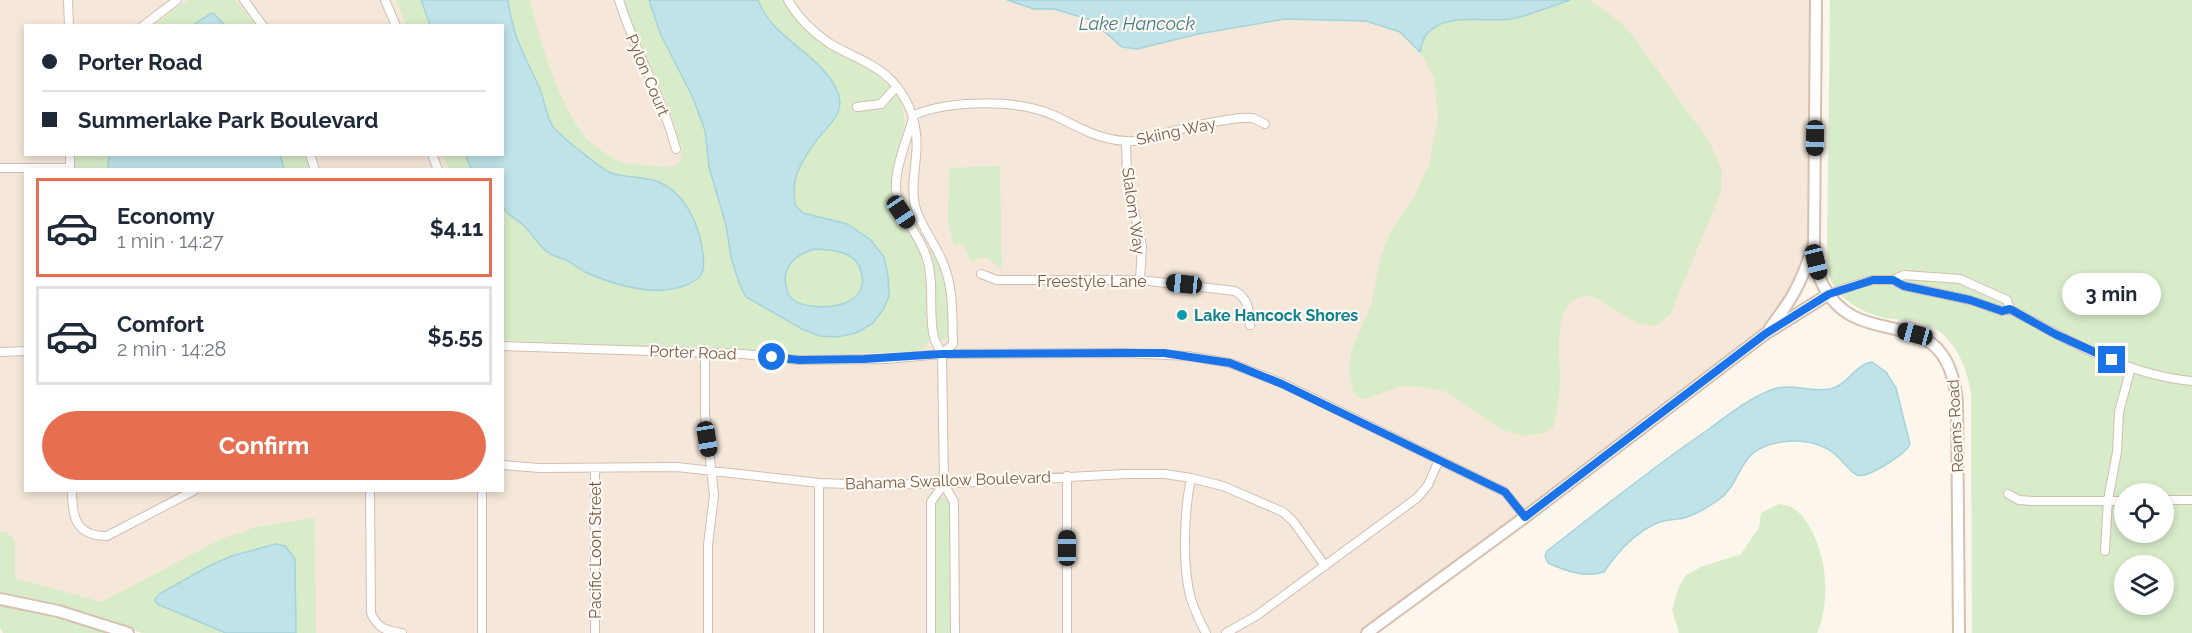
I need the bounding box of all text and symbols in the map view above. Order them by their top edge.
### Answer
water label: Lake Hancock [1079,13,1196,34]
street label: Pylon Court [622,31,674,119]
text: Porter Road [78,49,203,75]
text: Summerlake Park Boulevard [78,107,378,133]
street label: Skiing Way [1135,114,1218,149]
car [1806,120,1824,156]
street label: Slalom Way [1118,166,1149,256]
car [883,192,919,232]
icon: car [45,201,99,255]
text: Economy [117,203,215,229]
text: $4.11 [430,215,483,241]
text: 1 min · 14:27 [117,229,223,253]
car [1803,242,1829,282]
street label: Freestyle Lane [1037,272,1147,291]
car [1165,273,1203,295]
callout: 3 min [2062,273,2162,315]
text: 3 min [2086,282,2137,306]
place label: Lake Hancock Shores [1194,306,1358,325]
marker: Lake Hancock Shores [1175,308,1189,322]
icon: car [45,309,99,363]
text: Comfort [117,311,204,337]
car [1895,321,1935,347]
text: $5.55 [428,323,483,349]
text: 2 min · 14:28 [117,337,226,361]
street label: Porter Road [649,341,737,364]
route start [758,343,785,370]
route end [2098,346,2125,373]
street label: Reams Road [1944,379,1967,473]
button: Confirm [42,411,486,480]
car [695,420,719,458]
street label: Bahama Swallow Boulevard [845,467,1051,494]
street label: Pacific Loon Street [586,480,605,619]
map controls [2114,483,2174,615]
button: locate [2114,483,2174,543]
car [1058,530,1076,566]
button: layers [2114,555,2174,615]

